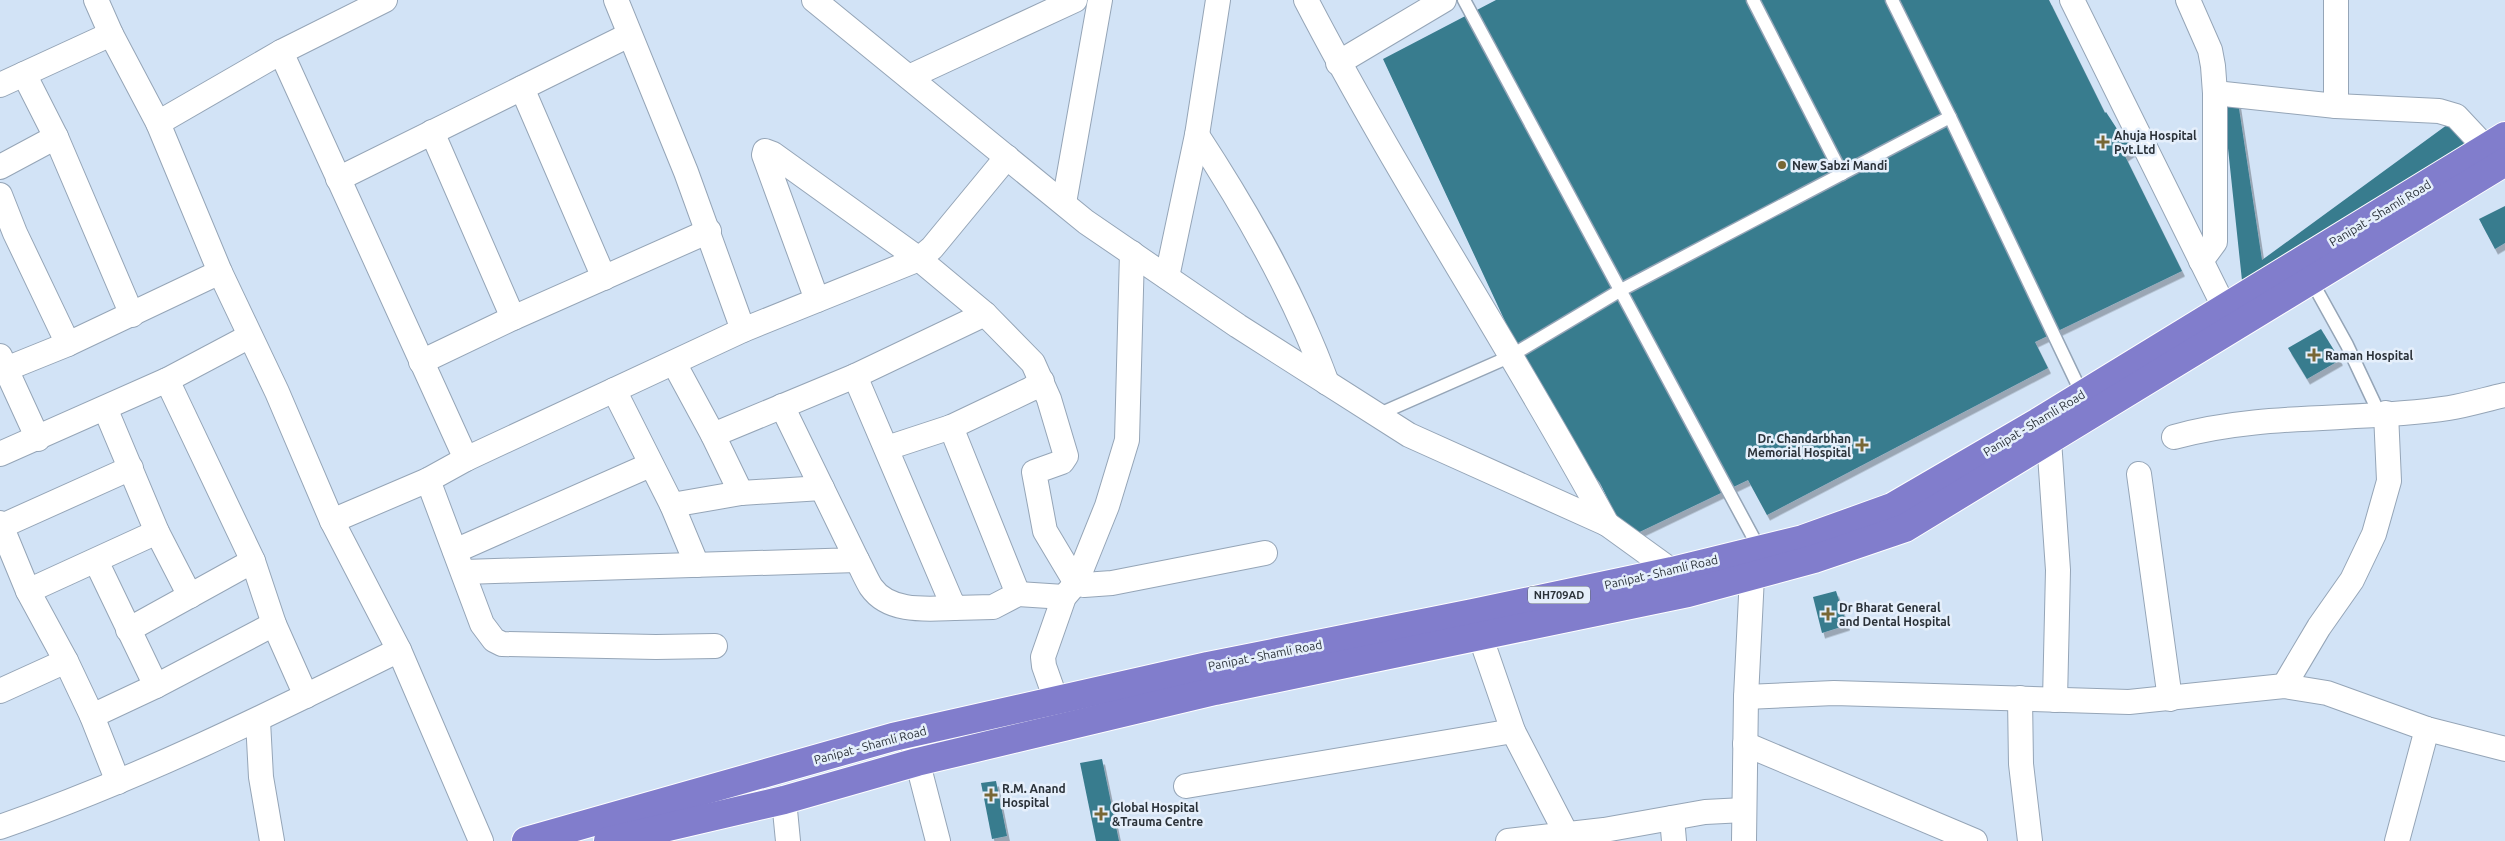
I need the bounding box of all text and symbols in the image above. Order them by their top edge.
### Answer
place label: Ahuja Hospital Pvt.Ltd [2114,129,2197,156]
marker: Ahuja Hospital Pvt.Ltd [2096,135,2110,149]
marker: New Sabzi Mandi [1776,159,1788,171]
place label: New Sabzi Mandi [1792,159,1887,172]
street label: Panipat - Shamli Road [2327,178,2433,248]
marker: Raman Hospital [2307,348,2321,362]
place label: Raman Hospital [2325,349,2413,362]
street label: Panipat - Shamli Road [1981,388,2087,458]
place label: Dr. Chandarbhan Memorial Hospital [1747,432,1851,459]
marker: Dr. Chandarbhan Memorial Hospital [1855,438,1869,452]
street label: Panipat - Shamli Road [1603,553,1719,591]
road number: NH709AD [1528,586,1590,604]
place label: Dr Bharat General and Dental Hospital [1839,601,1951,628]
marker: Dr Bharat General and Dental Hospital [1821,607,1835,621]
street label: Panipat - Shamli Road [1207,638,1323,672]
street label: Panipat - Shamli Road [812,724,928,766]
place label: R.M. Anand Hospital [1002,782,1066,809]
marker: R.M. Anand Hospital [984,788,998,802]
place label: Global Hospital &Trauma Centre [1112,801,1203,828]
marker: Global Hospital &Trauma Centre [1094,807,1108,821]

